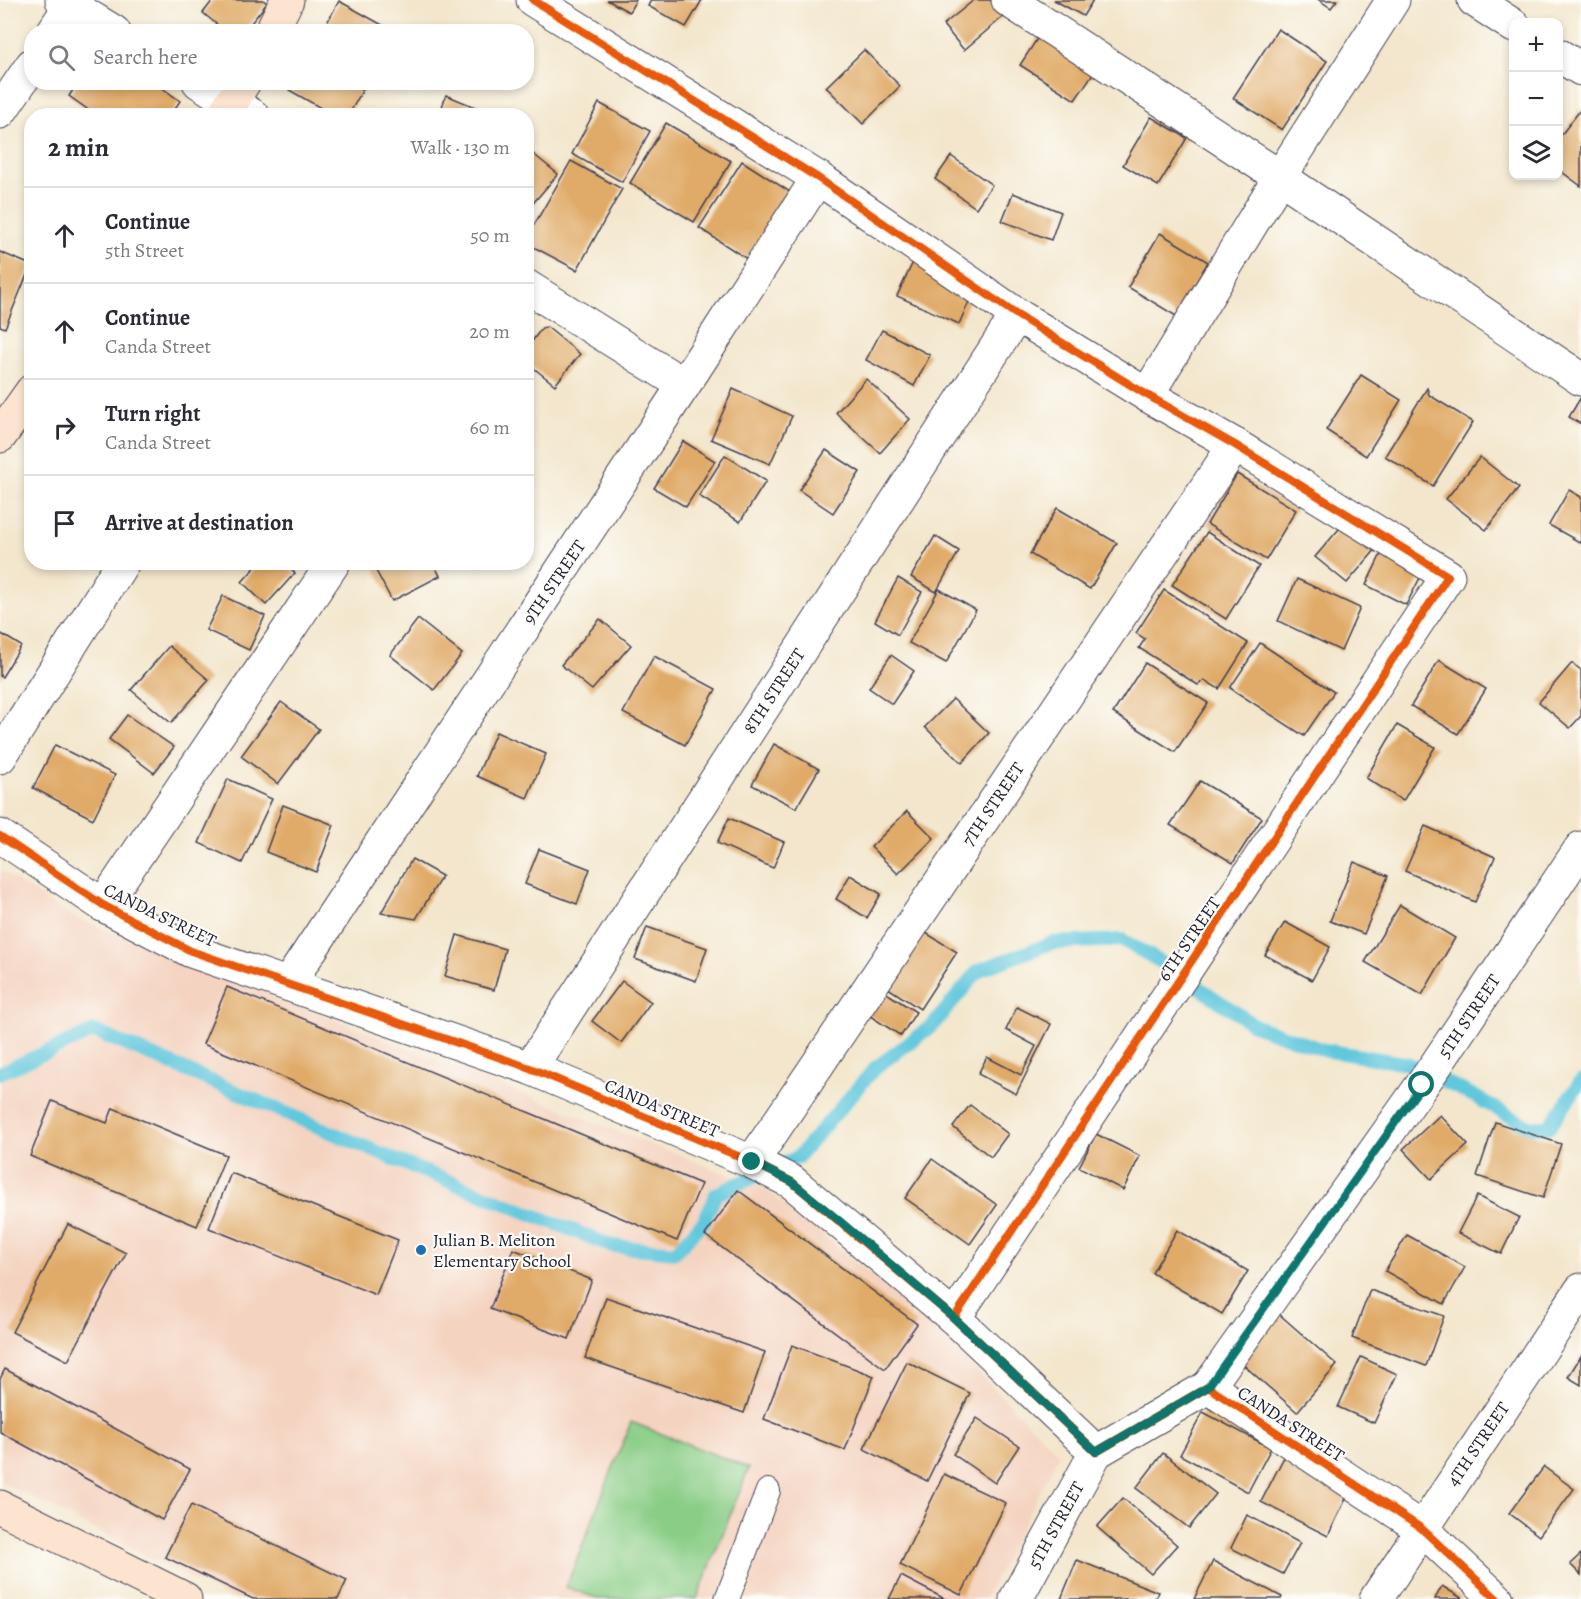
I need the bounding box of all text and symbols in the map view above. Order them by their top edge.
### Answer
map controls [1509,18,1563,180]
button: + [1509,18,1563,72]
search box [24,24,534,90]
icon: search [45,41,78,74]
text: Search here [93,42,198,72]
button: − [1509,72,1563,126]
button: layers [1509,126,1563,180]
text: 2 min [48,130,109,165]
text: Walk · 130 m [411,134,510,161]
text: Continue [105,207,190,237]
icon: ahead [48,219,81,252]
text: 50 m [470,222,510,249]
text: 5th Street [105,237,184,264]
text: Continue [105,303,190,333]
icon: ahead [48,315,81,348]
text: 20 m [469,318,510,345]
text: Canda Street [105,333,211,360]
text: Turn right [105,399,201,429]
icon: right [48,411,81,444]
text: 60 m [470,414,510,441]
text: Canda Street [105,429,211,456]
icon: arrive [48,507,81,540]
text: Arrive at destination [105,508,294,538]
street label: 9TH STREET [517,535,591,629]
street label: 8TH STREET [737,644,811,738]
street label: 7TH STREET [956,757,1030,851]
street label: CANDA STREET [100,877,221,953]
street label: 6TH STREET [1152,892,1226,986]
street label: 5TH STREET [1432,969,1506,1063]
route start [1408,1071,1434,1097]
street label: CANDA STREET [601,1073,723,1143]
route end [738,1148,764,1174]
place label: Julian B. Meliton Elementary School [433,1228,571,1273]
marker: Julian B. Meliton Elementary School [414,1243,428,1257]
street label: CANDA STREET [1233,1381,1349,1468]
street label: 4TH STREET [1441,1397,1515,1491]
street label: 5TH STREET [1022,1477,1090,1573]

